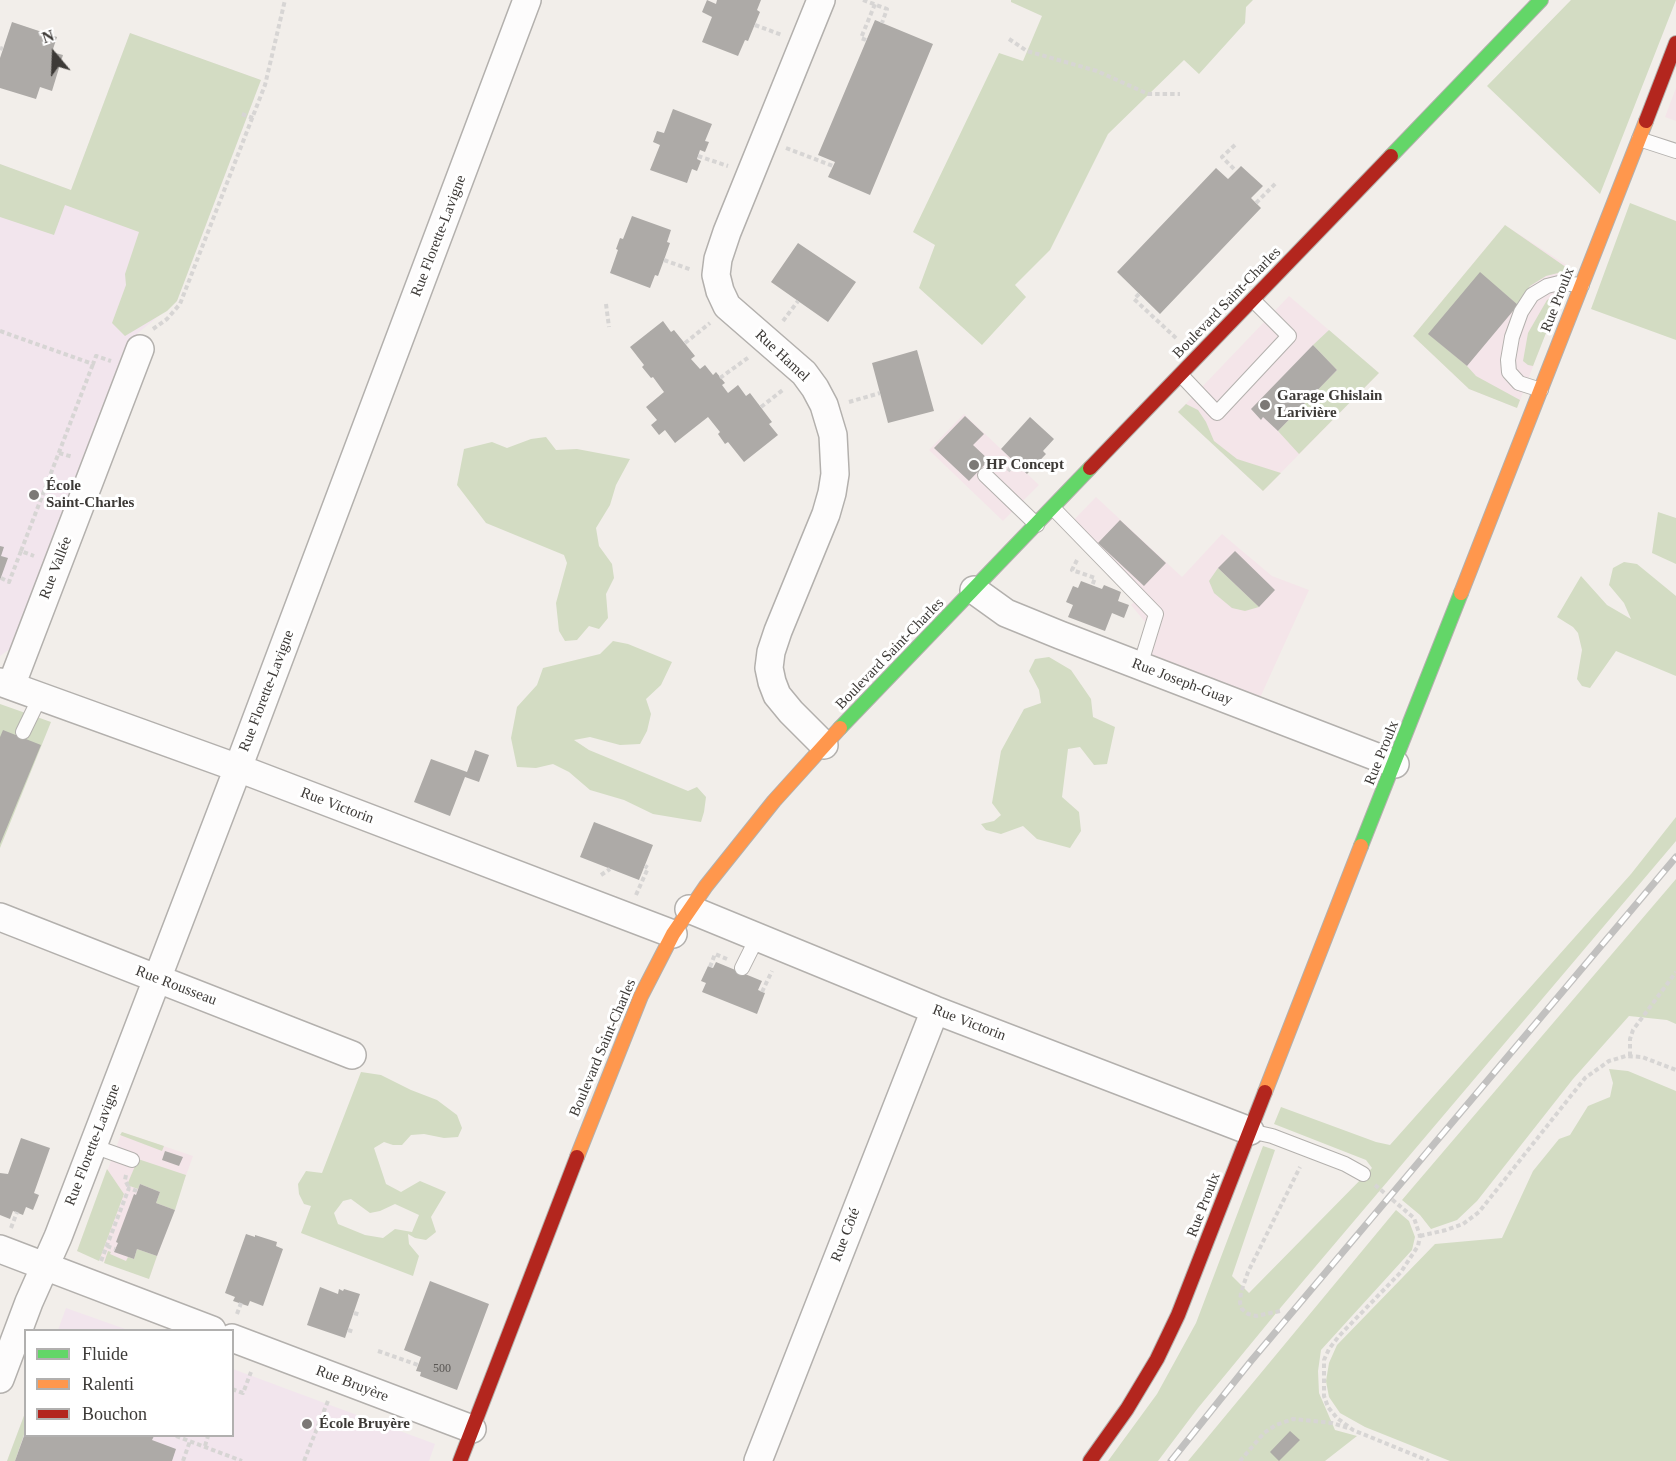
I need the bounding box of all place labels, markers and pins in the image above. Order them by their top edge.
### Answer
place label: Garage Ghislain Larivière [1277,387,1382,422]
marker: Garage Ghislain Larivière [1258,398,1272,412]
place label: HP Concept [986,456,1064,474]
marker: HP Concept [967,458,981,472]
place label: École Saint-Charles [46,477,134,512]
marker: École Saint-Charles [27,488,41,502]
place label: École Bruyère [319,1415,410,1433]
marker: École Bruyère [300,1417,314,1431]

